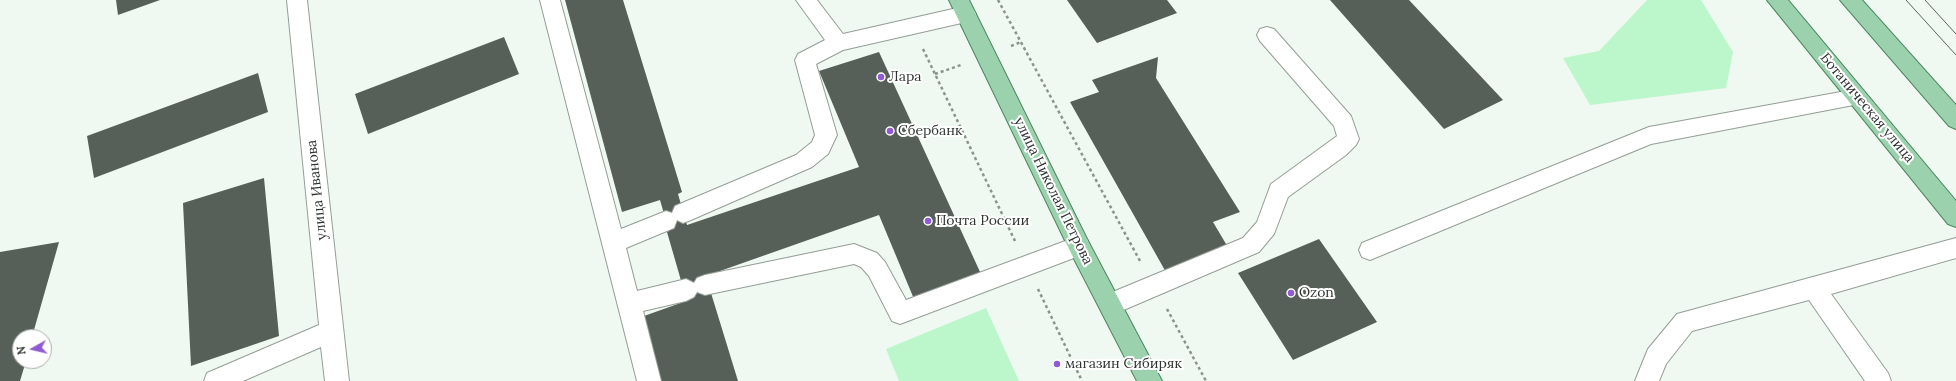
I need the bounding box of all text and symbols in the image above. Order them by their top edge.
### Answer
street label: Ботаническая улица [1816,50,1918,166]
place label: Лара [889,69,921,85]
marker: Лара [876,72,886,82]
street label: улица Николая Петрова [1010,115,1096,267]
place label: Сбербанк [898,123,962,139]
marker: Сбербанк [885,126,895,136]
street label: улица Иванова [303,139,331,241]
place label: Почта России [936,213,1029,229]
marker: Почта России [923,216,933,226]
place label: Ozon [1299,285,1334,301]
marker: Ozon [1286,288,1296,298]
north arrow [12,329,52,369]
text: N [14,345,29,356]
place label: магазин Сибиряк [1065,356,1182,372]
marker: магазин Сибиряк [1052,359,1062,369]

